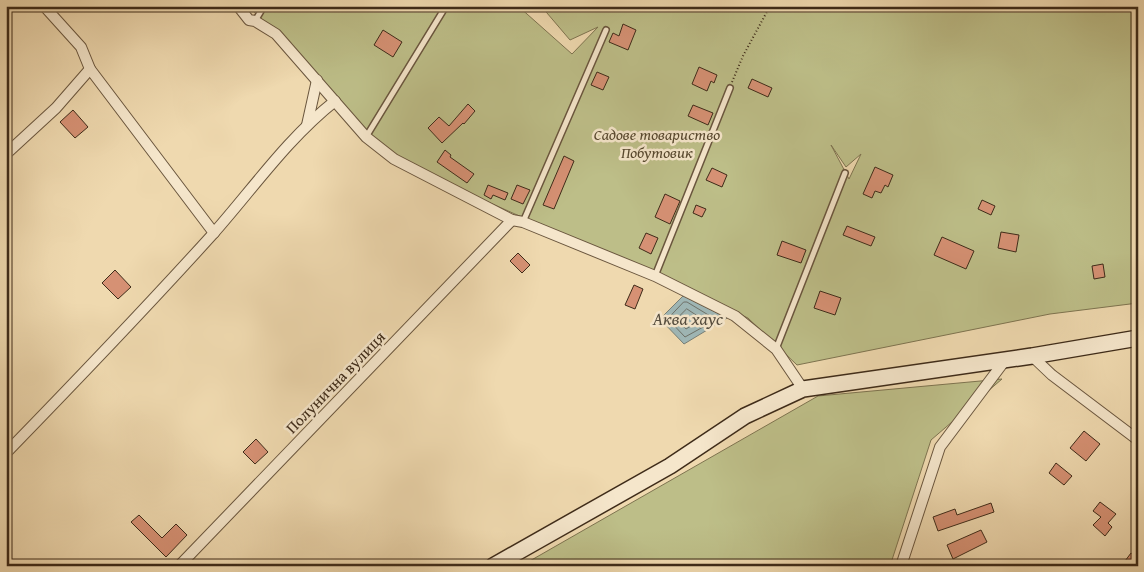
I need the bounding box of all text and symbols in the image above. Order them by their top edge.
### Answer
park label: Садове товариство Побутовик [594,122,720,164]
water label: Аква хаус [652,305,724,332]
street label: Полунична вулиця [280,325,390,439]

